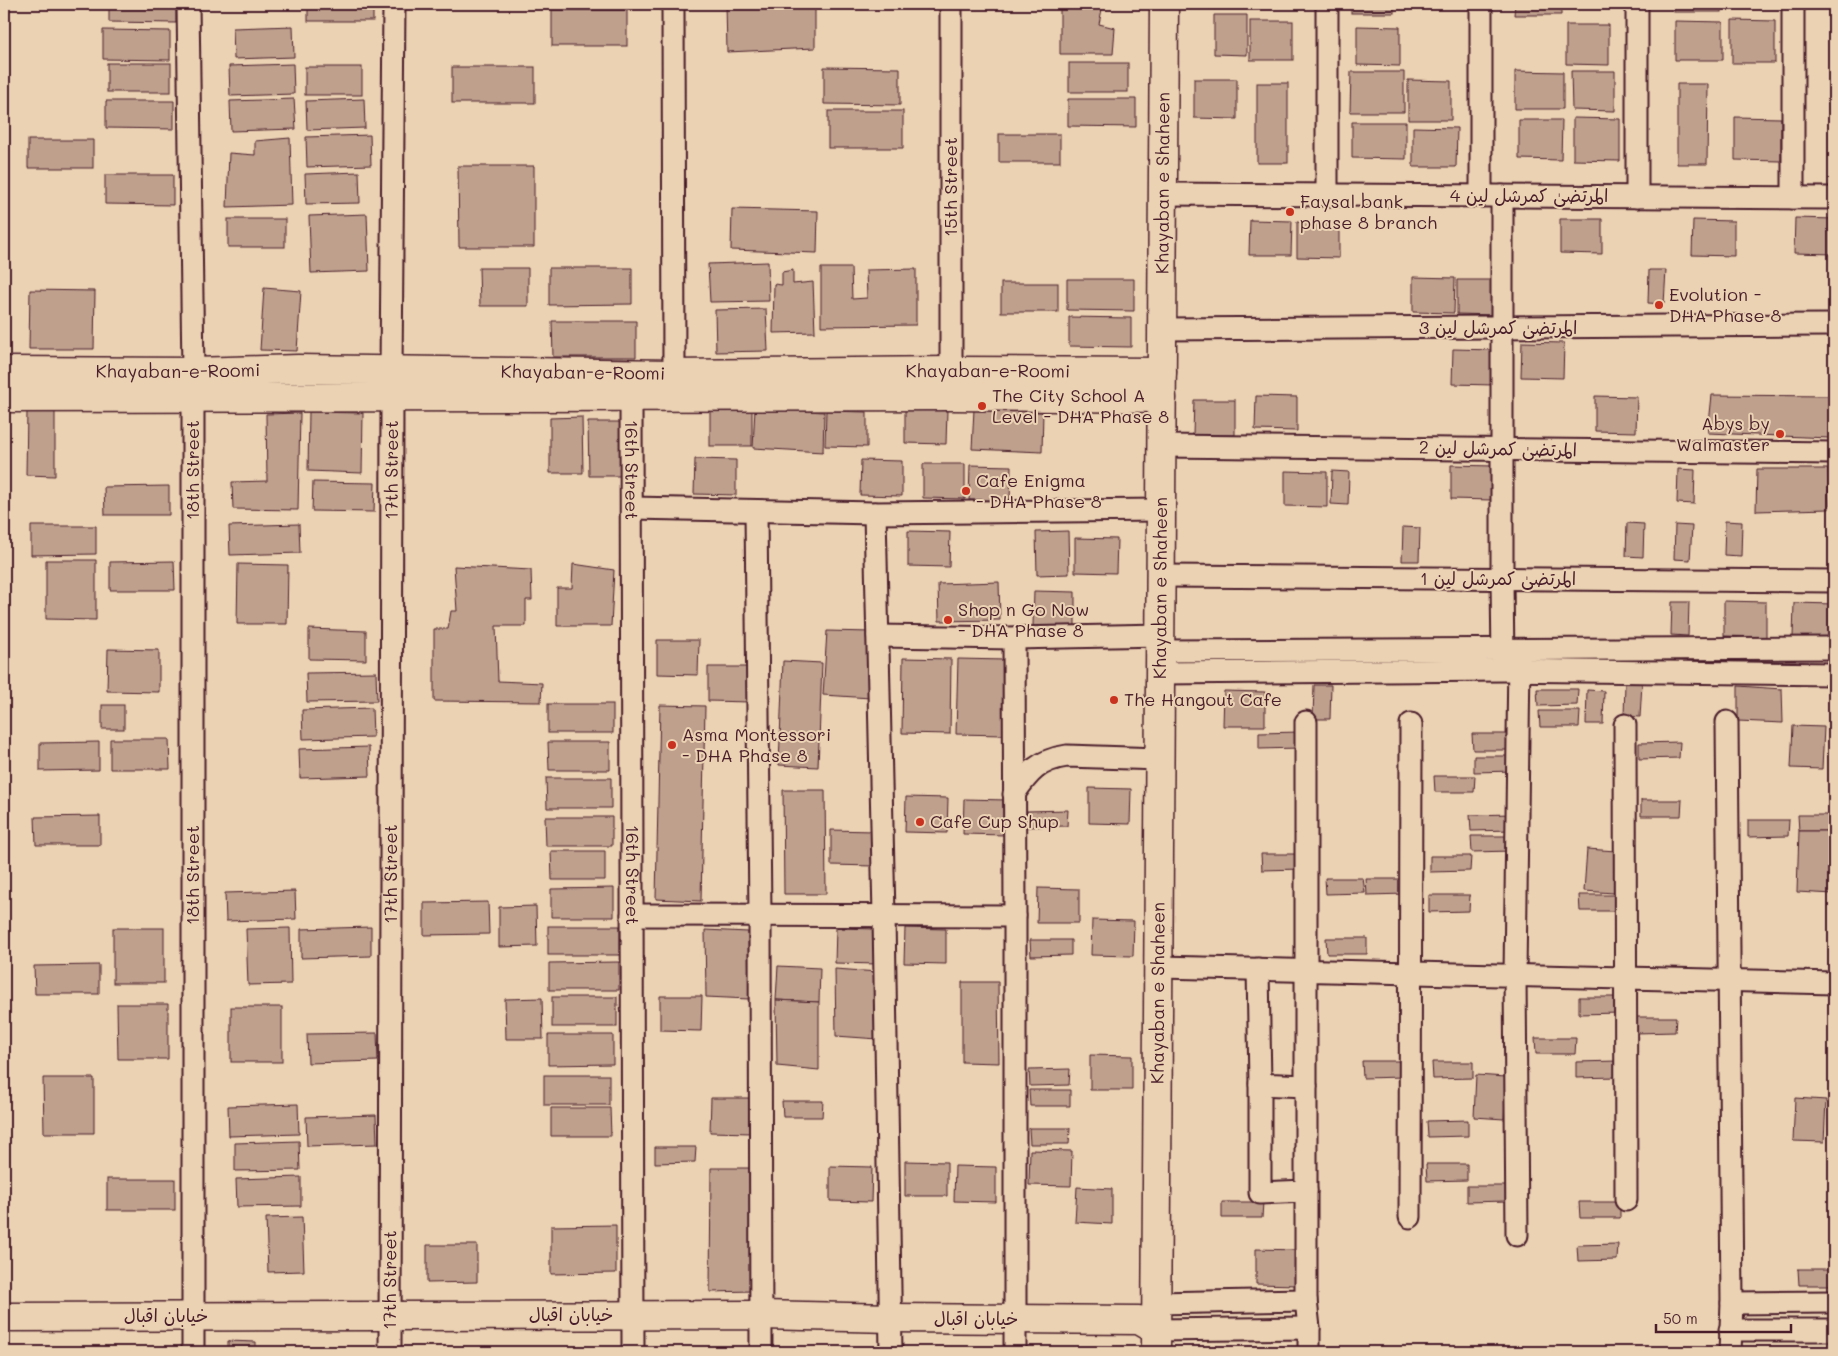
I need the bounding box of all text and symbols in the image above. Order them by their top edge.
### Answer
street label: Khayaban e Shaheen [1149,92,1174,274]
street label: 15th Street [938,137,962,237]
street label: المرتضیٰ کمرشل لین 4 [1450,183,1608,207]
place label: Faysal bank phase 8 branch [1300,189,1437,234]
marker: Faysal bank phase 8 branch [1284,206,1296,218]
place label: Evolution - DHA Phase 8 [1669,282,1781,327]
marker: Evolution - DHA Phase 8 [1653,299,1665,311]
street label: المرتضیٰ کمرشل لین 3 [1419,315,1577,339]
street label: Khayaban-e-Roomi [96,357,261,383]
street label: Khayaban-e-Roomi [905,358,1070,383]
street label: Khayaban-e-Roomi [500,359,665,385]
place label: The City School A Level - DHA Phase 8 [992,383,1169,428]
marker: The City School A Level - DHA Phase 8 [976,400,988,412]
place label: Abys by Walmaster [1676,411,1770,456]
street label: 18th Street [180,420,204,520]
street label: 17th Street [379,420,403,520]
street label: 16th Street [620,420,644,520]
marker: Abys by Walmaster [1774,428,1786,440]
street label: المرتضیٰ کمرشل لین 2 [1419,435,1577,461]
place label: Cafe Enigma - DHA Phase 8 [976,468,1102,513]
marker: Cafe Enigma - DHA Phase 8 [960,485,972,497]
street label: Khayaban e Shaheen [1147,497,1172,679]
street label: المرتضیٰ کمرشل لین 1 [1420,566,1576,590]
place label: Shop n Go Now - DHA Phase 8 [958,597,1089,642]
marker: Shop n Go Now - DHA Phase 8 [942,614,954,626]
place label: The Hangout Cafe [1124,687,1282,711]
marker: The Hangout Cafe [1108,694,1120,706]
place label: Asma Montessori - DHA Phase 8 [682,722,831,767]
marker: Asma Montessori - DHA Phase 8 [666,739,678,751]
place label: Cafe Cup Shup [930,809,1059,833]
marker: Cafe Cup Shup [914,816,926,828]
street label: 17th Street [378,824,402,924]
street label: 18th Street [180,825,204,925]
street label: 16th Street [621,825,645,925]
street label: Khayaban e Shaheen [1145,902,1170,1084]
street label: 17th Street [377,1230,401,1330]
scale bar [1656,1301,1790,1333]
street label: خیابان اقبال [529,1302,613,1326]
street label: خیابان اقبال [124,1303,208,1327]
street label: خیابان اقبال [934,1306,1018,1330]
text: 50 m [1663,1308,1698,1328]

